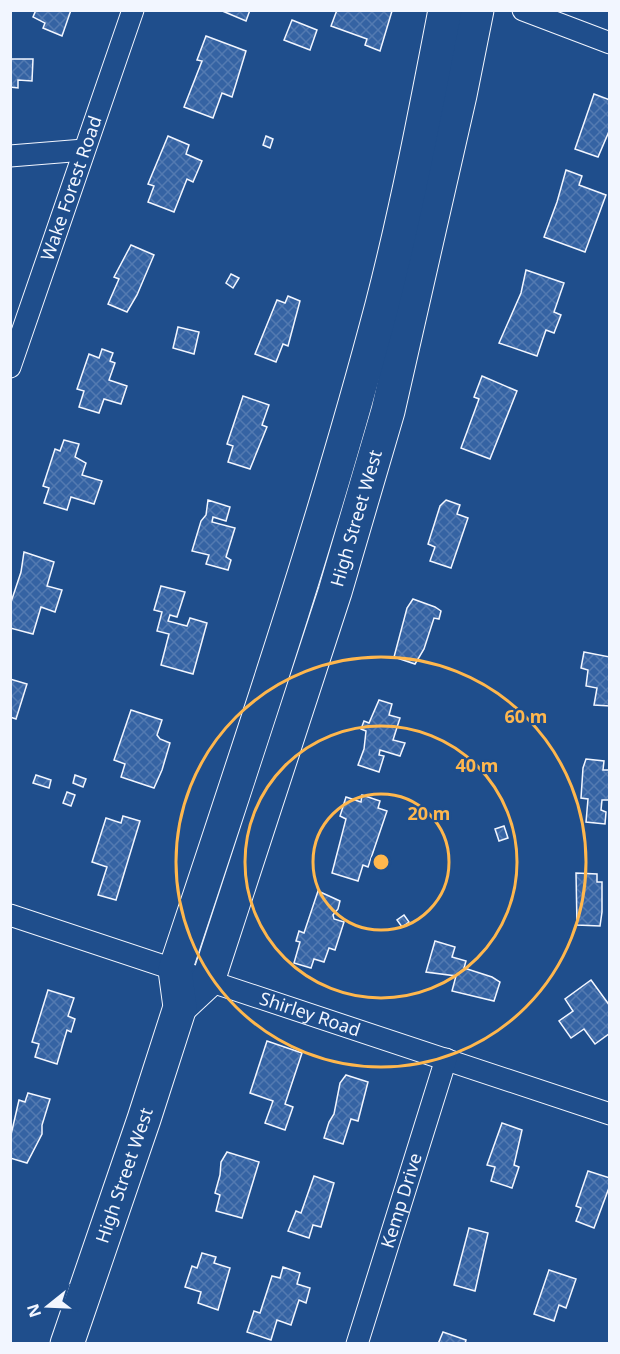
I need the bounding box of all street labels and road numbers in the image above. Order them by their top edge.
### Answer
street label: Wake Forest Road [35,112,107,264]
street label: High Street West [324,446,387,590]
street label: Shirley Road [257,986,364,1041]
street label: High Street West [89,1104,158,1246]
street label: Kemp Drive [375,1150,427,1251]

